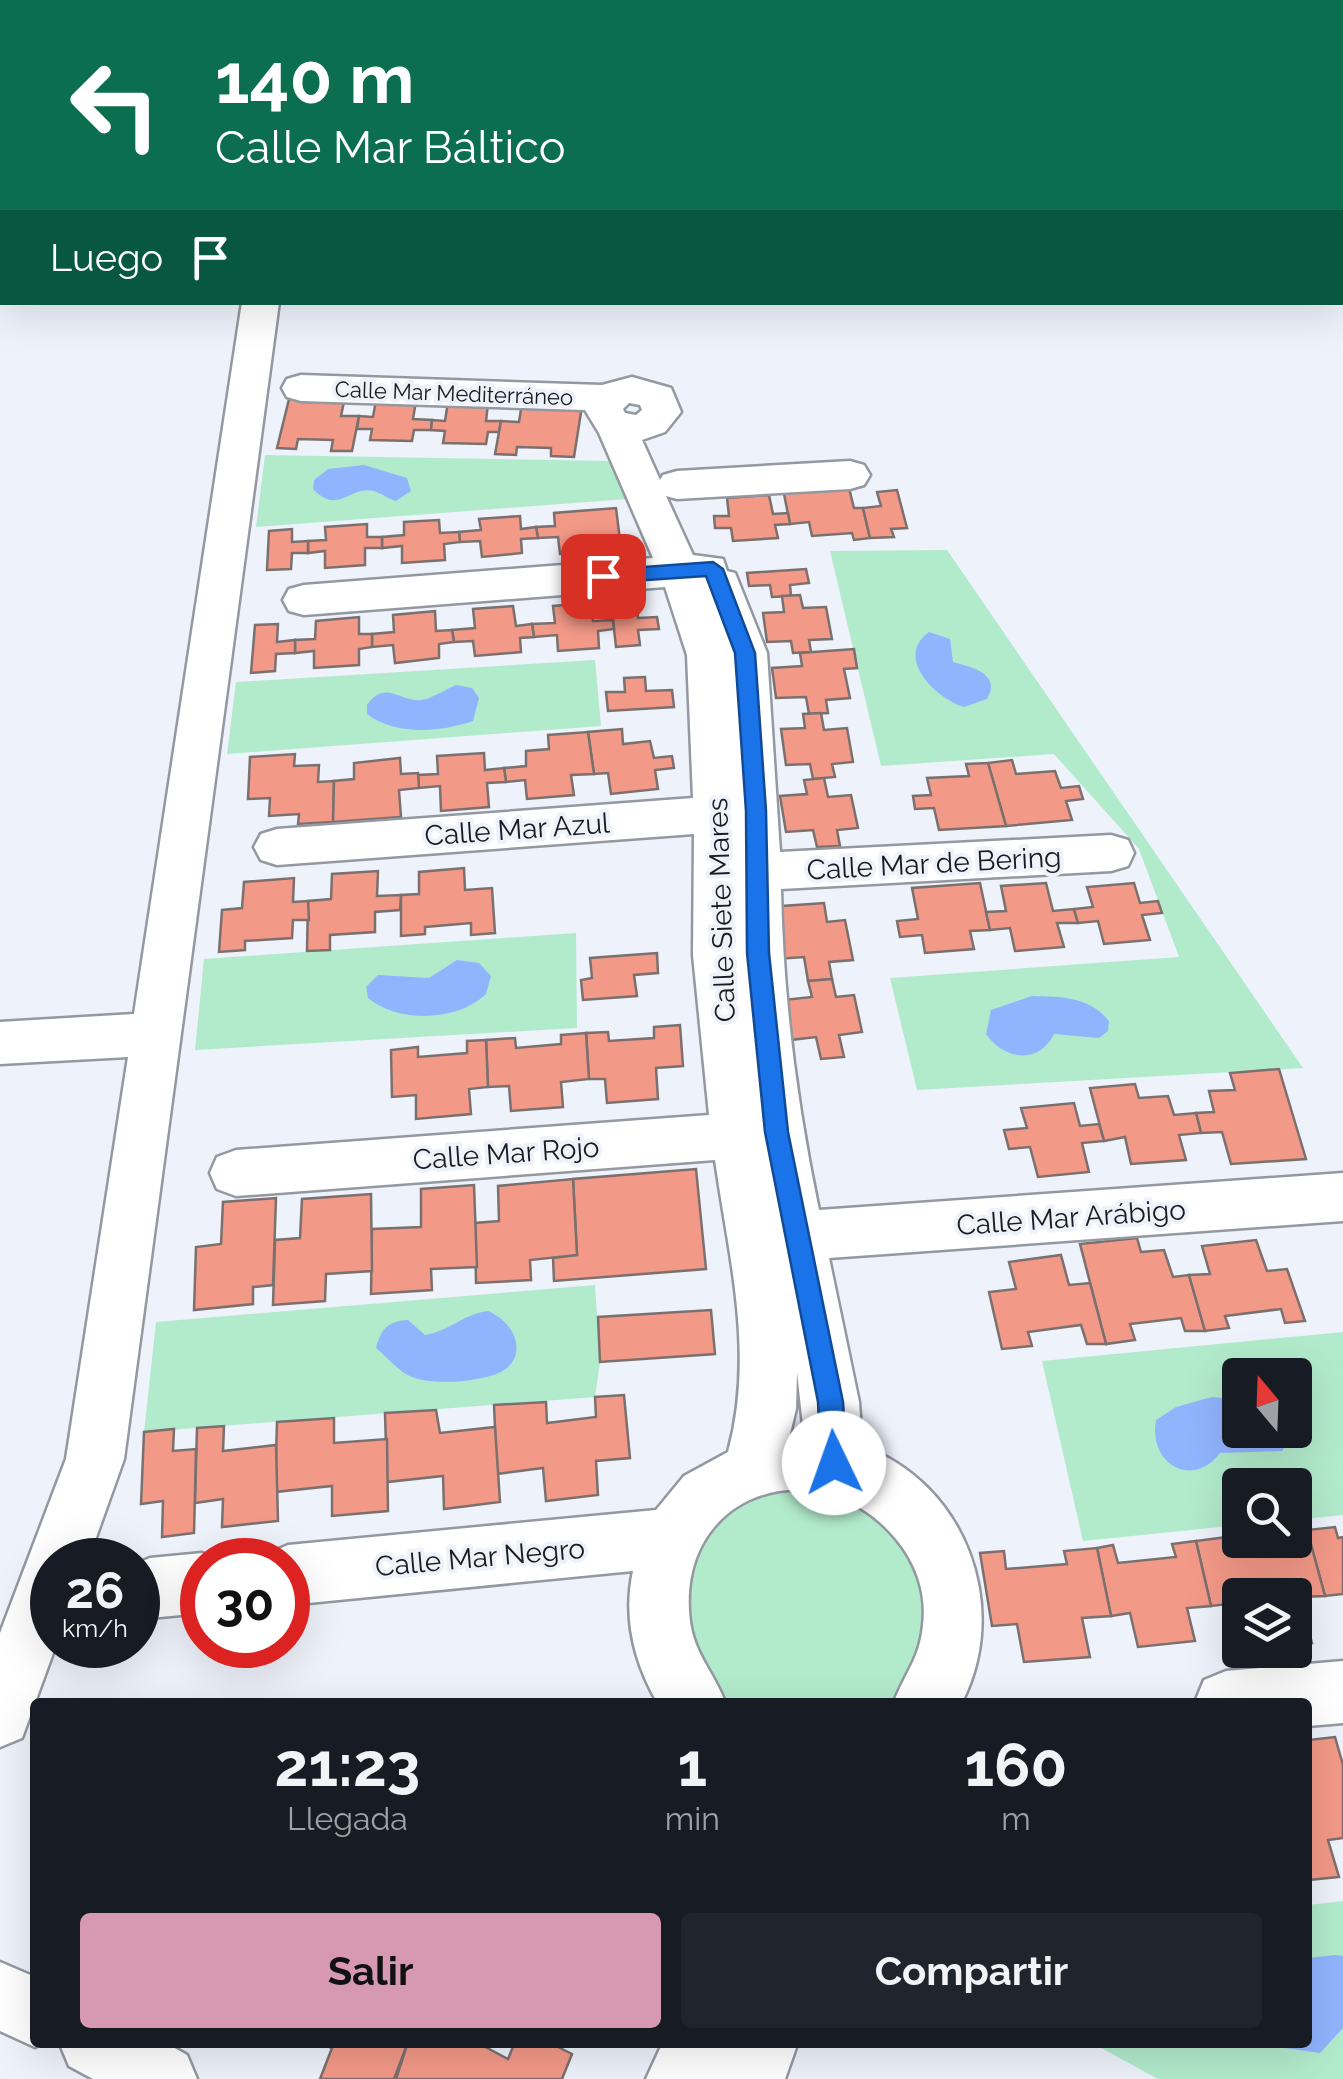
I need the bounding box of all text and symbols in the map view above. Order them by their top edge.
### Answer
text: 140 m [215,37,415,119]
icon: left [50,40,180,170]
text: Calle Mar Báltico [215,121,566,174]
icon: arrive [183,230,238,285]
text: Luego [50,235,163,280]
street label: Calle Mar Mediterráneo [334,376,574,410]
pin [561,534,646,619]
icon: arrive [576,549,631,604]
street label: Calle Siete Mares [701,797,742,1023]
street label: Calle Mar Azul [423,807,611,852]
street label: Calle Mar de Bering [806,840,1062,887]
street label: Calle Mar Rojo [412,1131,600,1176]
street label: Calle Mar Arábigo [955,1193,1187,1242]
north arrow [1222,1358,1312,1448]
map controls [1222,1358,1312,1668]
position arrow [782,1411,886,1515]
button: search [1222,1468,1312,1558]
street label: Calle Mar Negro [374,1532,586,1583]
speed limit sign: 30 [180,1538,310,1668]
text: 26 [66,1561,124,1620]
button: layers [1222,1578,1312,1668]
text: km/h [62,1613,128,1643]
text: 21:23 [275,1730,420,1800]
text: 1 [678,1730,707,1800]
text: 160 [964,1730,1067,1800]
text: Llegada [287,1800,408,1837]
text: min [665,1800,720,1837]
text: m [1001,1800,1031,1837]
button: Salir [80,1913,661,2028]
button: Compartir [681,1913,1262,2028]

